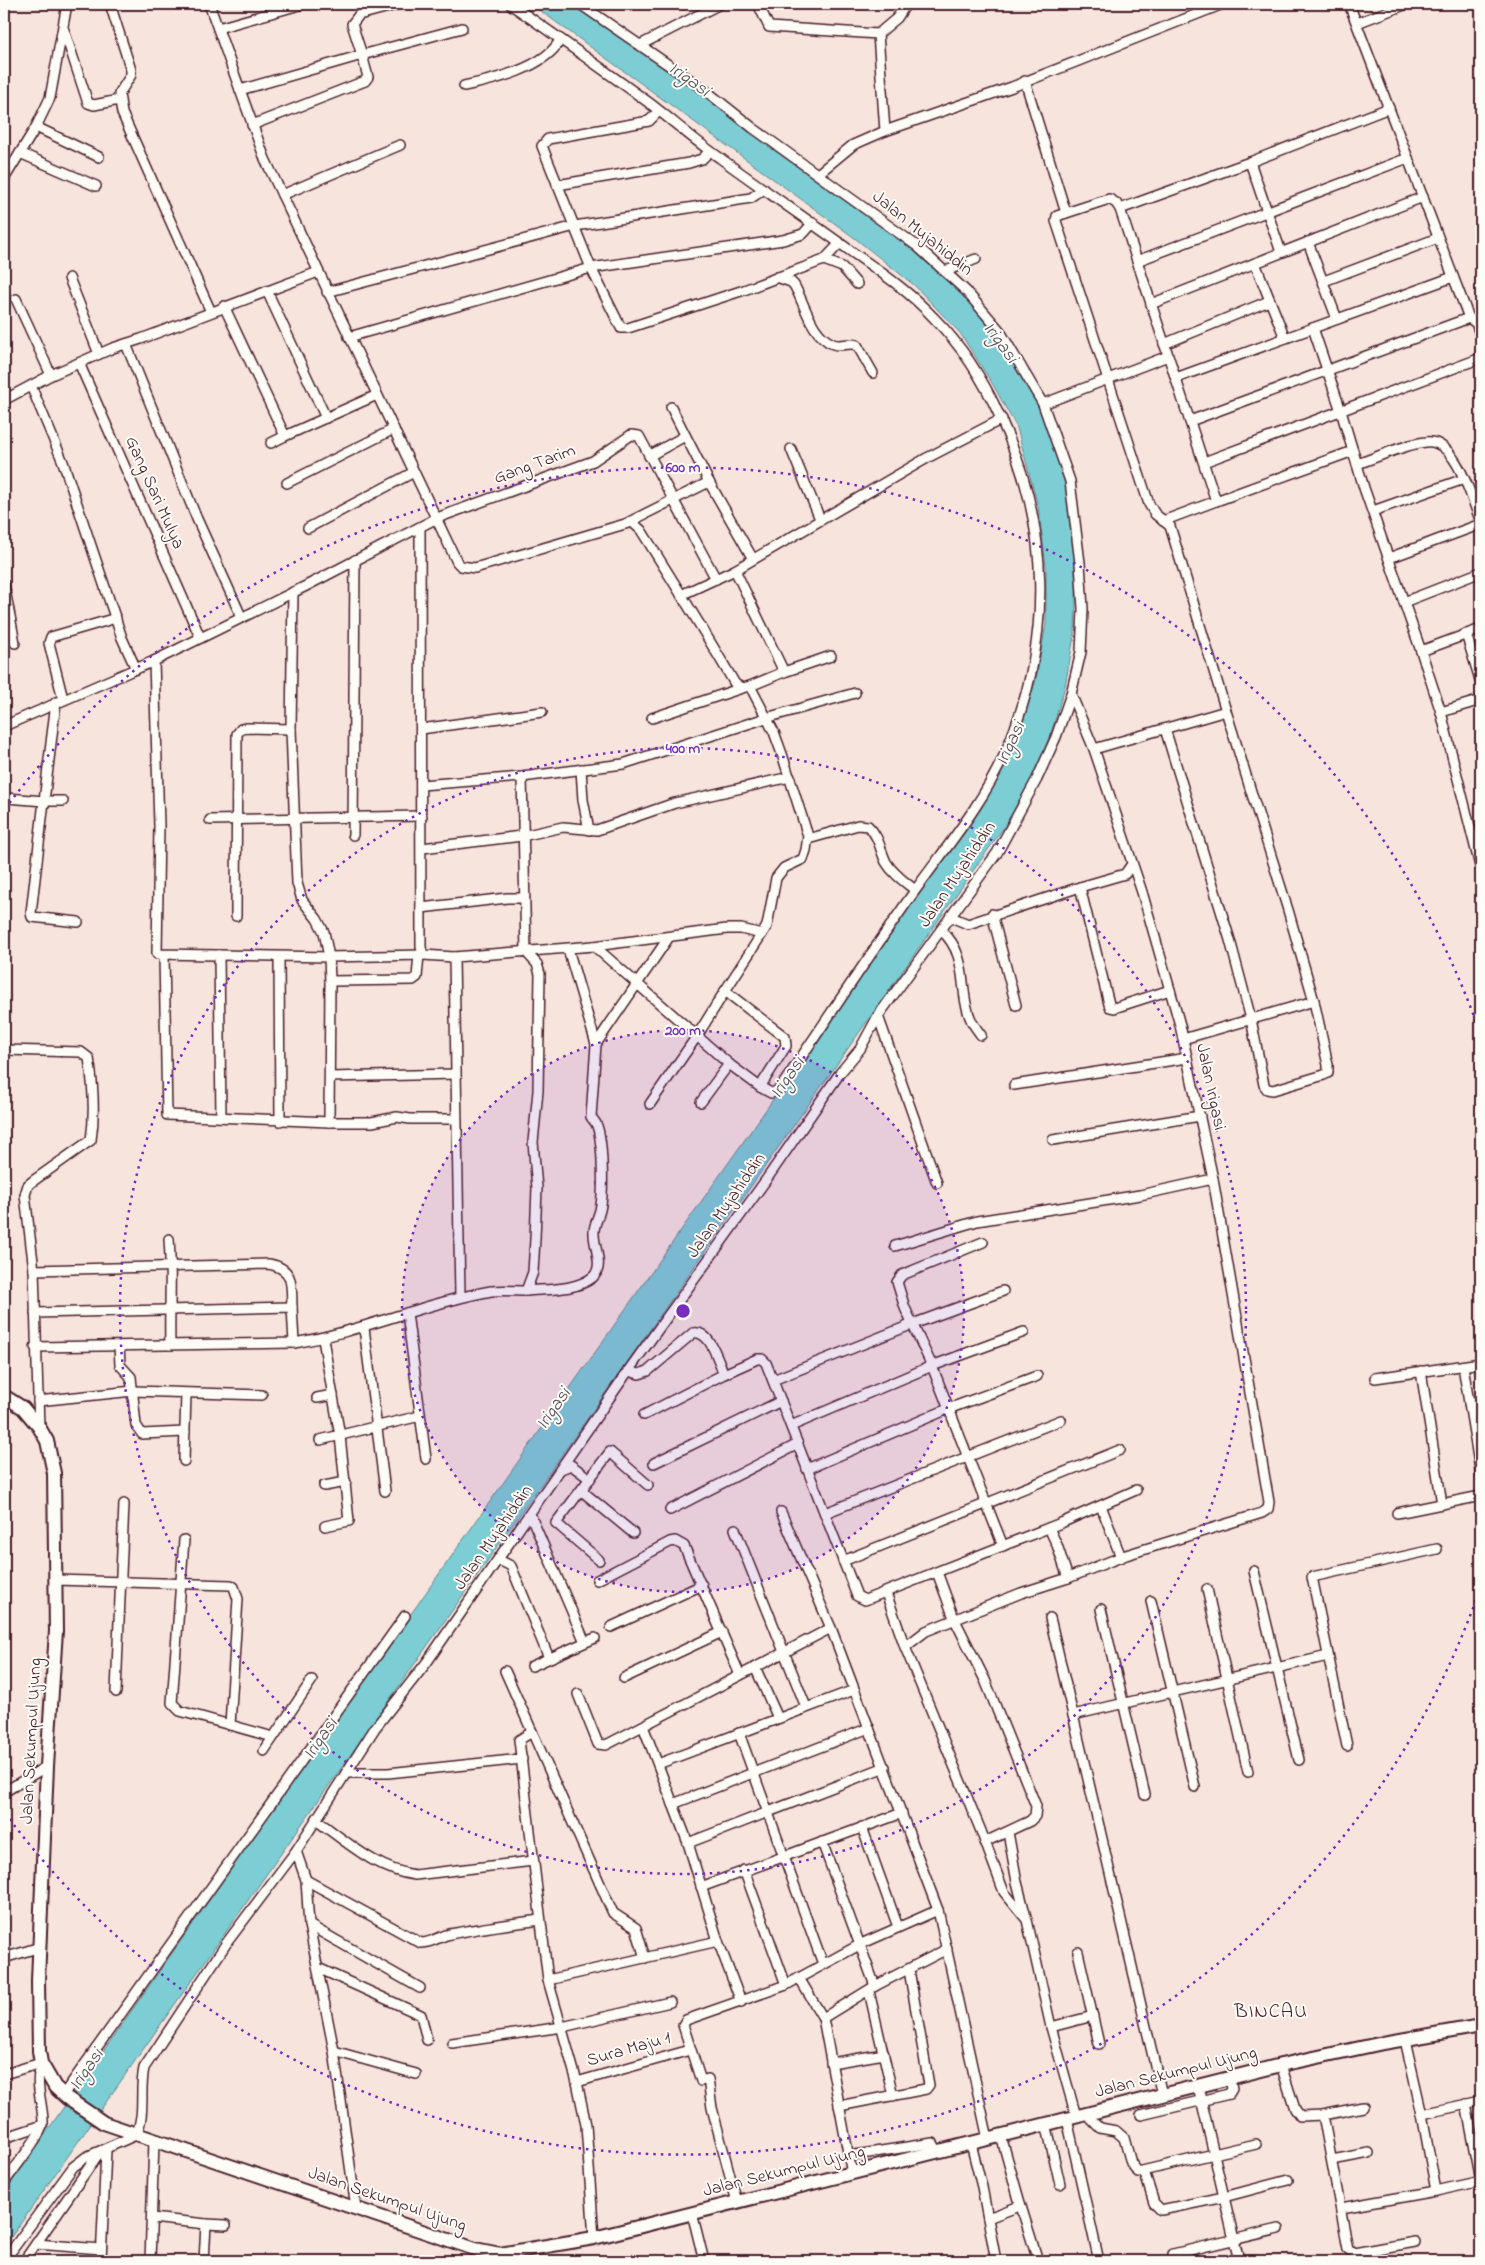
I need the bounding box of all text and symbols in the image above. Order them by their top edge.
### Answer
water label: Irigasi [662,56,717,106]
street label: Jalan Mujahiddin [866,185,978,283]
water label: Irigasi [975,317,1025,371]
street label: Gang Sari Mulya [117,432,190,554]
street label: Gang Tarim [490,438,580,493]
text: 600 m [665,457,701,479]
water label: Irigasi [989,716,1034,771]
text: 400 m [665,738,701,760]
street label: Jalan Mujahiddin [913,817,1003,933]
text: 200 m [664,1020,701,1042]
street label: Jalan Irigasi [1187,1041,1232,1133]
water label: Irigasi [764,1050,814,1105]
street label: Jalan Mujahiddin [681,1148,773,1264]
centre of rings [674,1302,692,1320]
water label: Irigasi [530,1381,580,1436]
street label: Jalan Mujahiddin [448,1480,540,1596]
street label: Jalan Sekumpul Ujung [15,1657,50,1825]
water label: Irigasi [297,1711,347,1766]
district label: BINCAU [1233,1998,1308,2027]
street label: Sura Maju 1 [584,2026,674,2074]
street label: Jalan Sekumpul Ujung [1092,2040,1260,2107]
water label: Irigasi [63,2042,113,2097]
street label: Jalan Sekumpul Ujung [700,2139,868,2206]
street label: Jalan Sekumpul Ujung [304,2161,470,2240]

